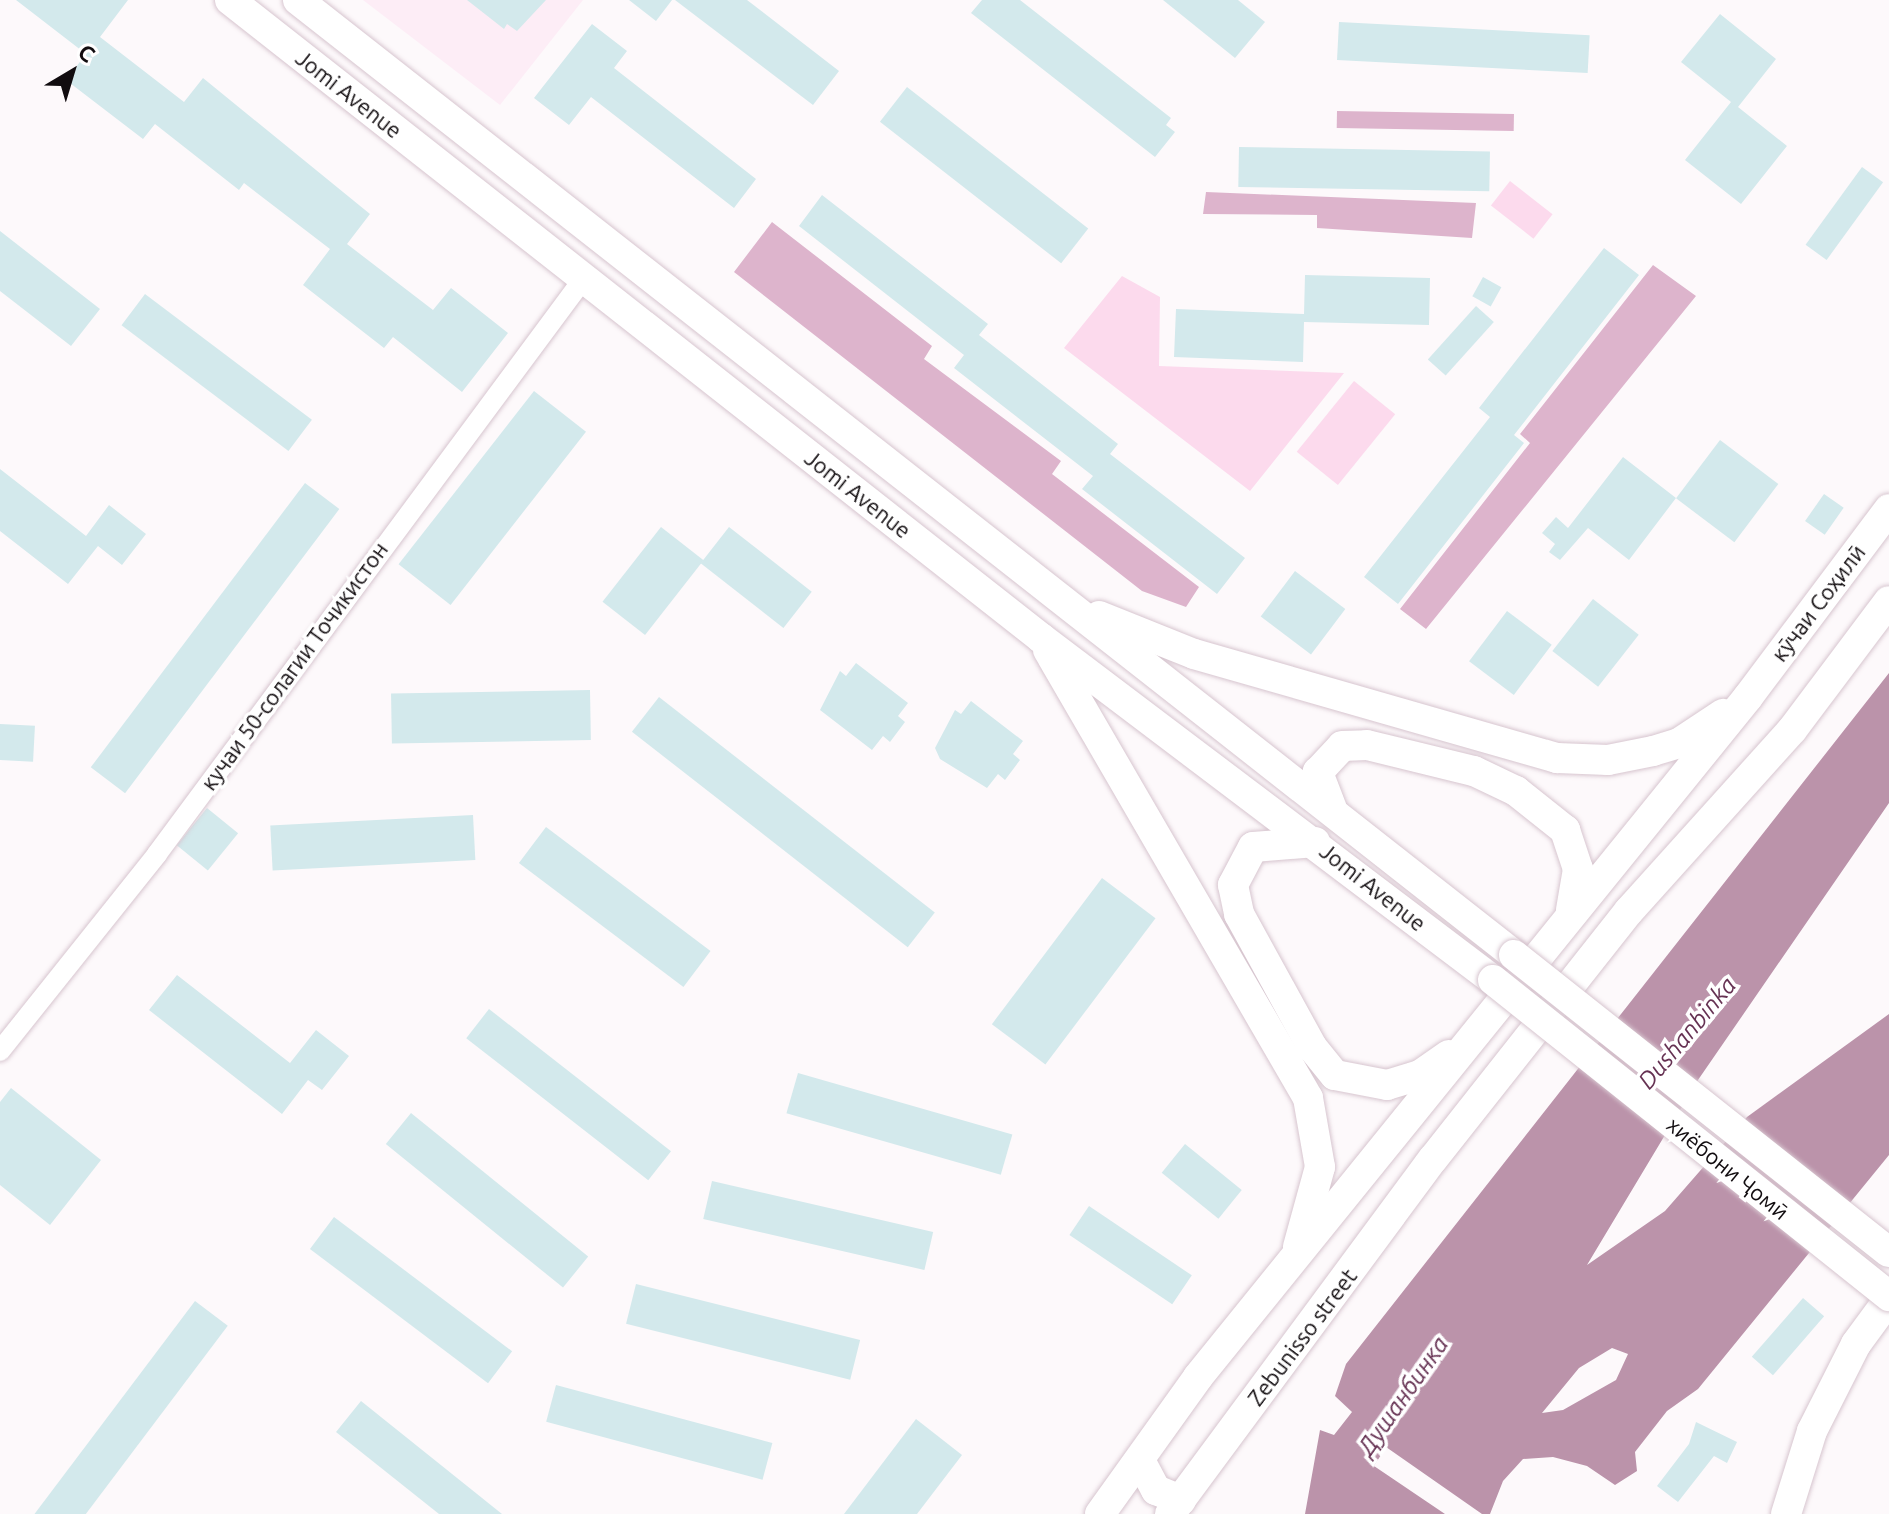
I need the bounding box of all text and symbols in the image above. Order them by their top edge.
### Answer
north arrow [32,32,112,112]
text: С [74,39,100,67]
street label: Jomi Avenue [291,44,407,144]
street label: Jomi Avenue [800,444,916,544]
street label: кучаи 50-солагии Точикистон [195,537,393,795]
street label: кӯчаи Соҳилӣ [1766,539,1870,667]
street label: Jomi Avenue [1315,837,1431,937]
water label: Dushanbinka [1632,971,1742,1095]
street label: хиёбони Ҷомӣ [1662,1111,1794,1225]
street label: Zebunisso street [1242,1263,1362,1411]
water label: Душанбинка [1352,1331,1454,1461]

